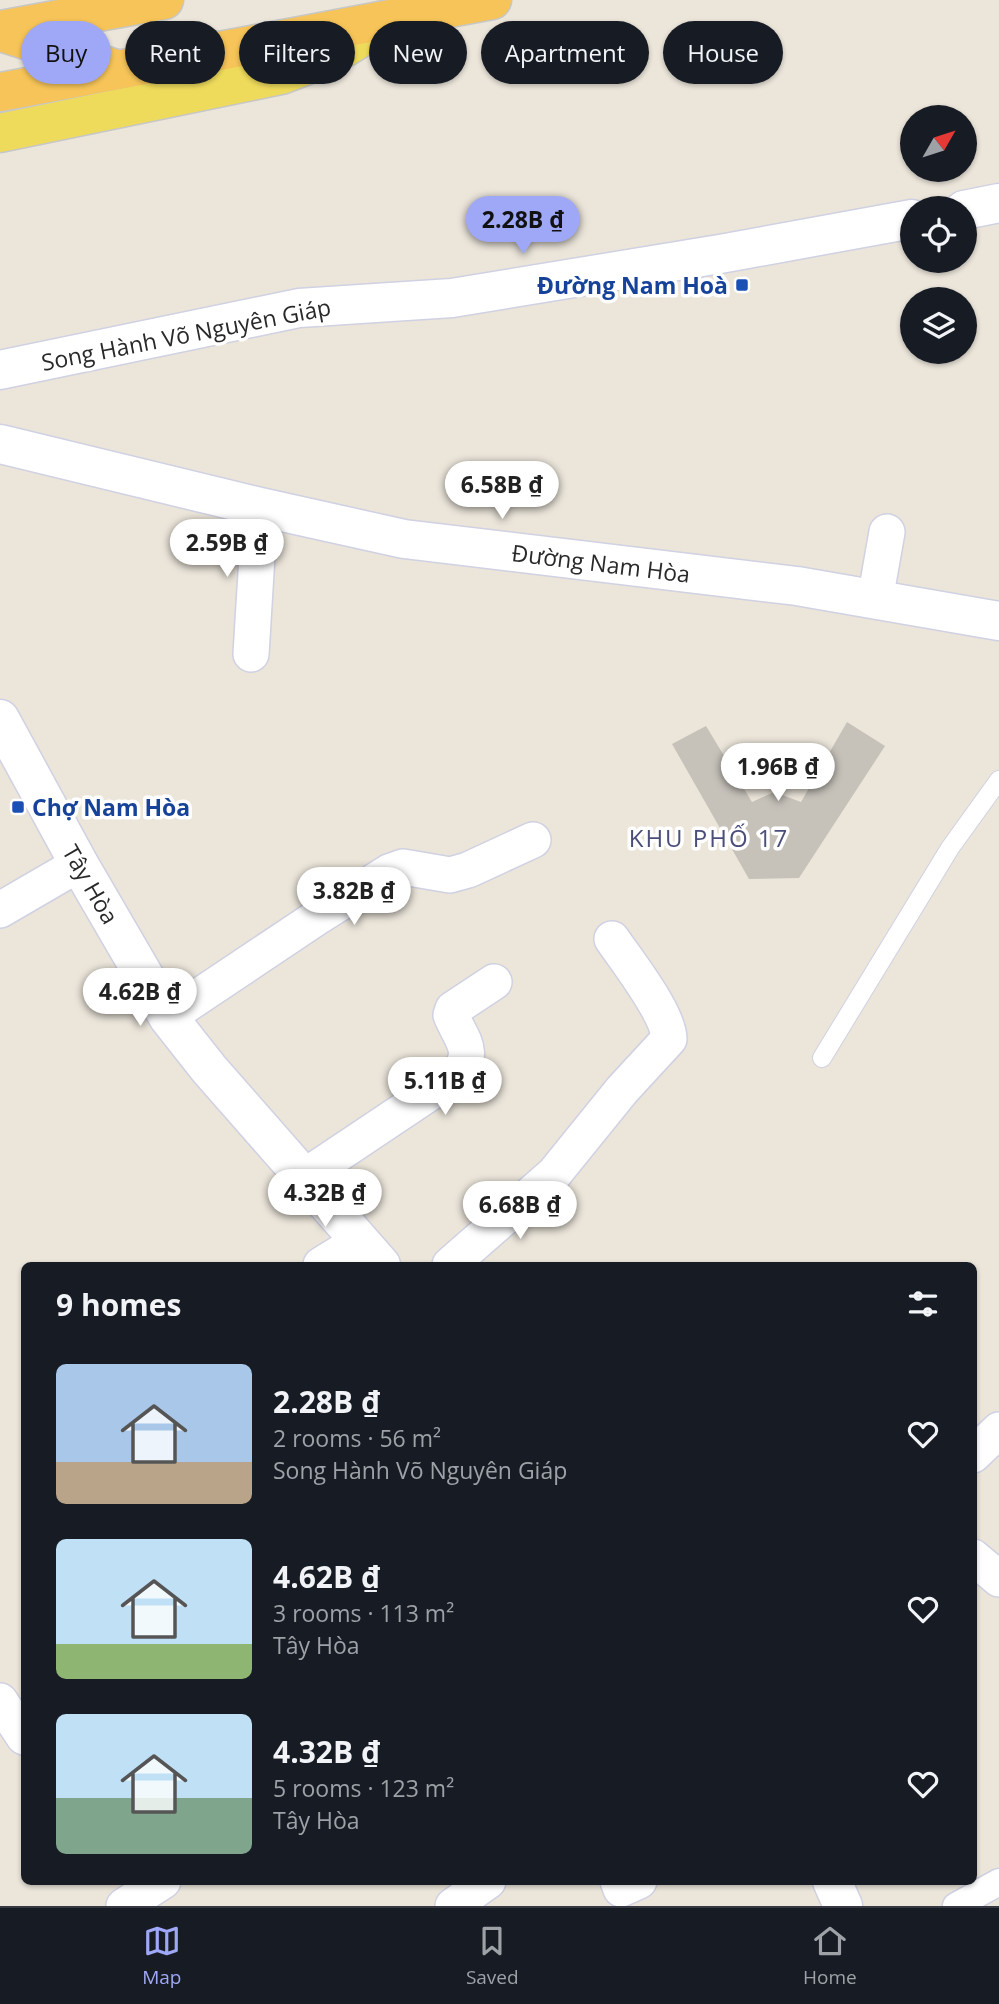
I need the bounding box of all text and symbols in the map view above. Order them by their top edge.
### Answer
chip: Buy [21,21,111,84]
chip: Rent [125,21,225,84]
chip: Filters [239,21,355,84]
chip: New [369,21,467,84]
chip: Apartment [481,21,649,84]
chip: House [663,21,783,84]
north arrow [900,105,976,182]
map controls [900,105,977,364]
pin: 2.28B ₫ [458,196,588,256]
button: locate [900,196,977,273]
text: 2.28B ₫ [482,203,564,235]
place label: Đường Nam Hoà [537,269,728,301]
marker: Đường Nam Hoà [734,277,750,293]
button: layers [900,287,977,364]
street label: Song Hành Võ Nguyên Giáp [39,290,333,378]
pin: 6.58B ₫ [437,462,567,521]
text: 6.58B ₫ [461,468,543,500]
pin: 2.59B ₫ [162,520,292,579]
text: 2.59B ₫ [186,526,268,558]
street label: Đường Nam Hòa [510,536,692,590]
pin: 1.96B ₫ [713,744,843,803]
text: 1.96B ₫ [737,750,819,782]
place label: Chợ Nam Hòa [32,791,190,823]
marker: Chợ Nam Hòa [10,799,26,815]
district label: KHU PHỐ 17 [629,821,789,854]
street label: Tây Hòa [56,839,126,929]
pin: 3.82B ₫ [289,867,419,927]
text: 3.82B ₫ [313,874,395,906]
pin: 4.62B ₫ [75,968,205,1028]
text: 4.62B ₫ [99,975,181,1007]
pin: 5.11B ₫ [380,1058,510,1117]
text: 5.11B ₫ [404,1064,486,1096]
pin: 4.32B ₫ [260,1170,390,1229]
text: 4.32B ₫ [284,1176,366,1208]
pin: 6.68B ₫ [455,1182,585,1241]
text: 6.68B ₫ [479,1188,561,1220]
text: 9 homes [56,1284,181,1325]
icon: filters [904,1285,942,1323]
text: 2.28B ₫ [273,1381,380,1422]
icon: home [112,1392,196,1476]
icon: heart [904,1415,942,1453]
text: 2 rooms · 56 m² [273,1422,441,1454]
text: Song Hành Võ Nguyên Giáp [273,1454,567,1486]
text: 4.62B ₫ [273,1556,380,1597]
icon: home [112,1567,196,1651]
icon: heart [904,1590,942,1628]
text: 3 rooms · 113 m² [273,1597,454,1629]
text: Tây Hòa [273,1629,360,1661]
text: 4.32B ₫ [273,1731,380,1772]
icon: home [112,1742,196,1826]
icon: heart [904,1765,942,1803]
text: 5 rooms · 123 m² [273,1772,454,1804]
text: Tây Hòa [273,1804,360,1836]
tab: Map [142,1922,181,1990]
tab: Saved [466,1922,519,1990]
tab: Home [803,1922,857,1990]

